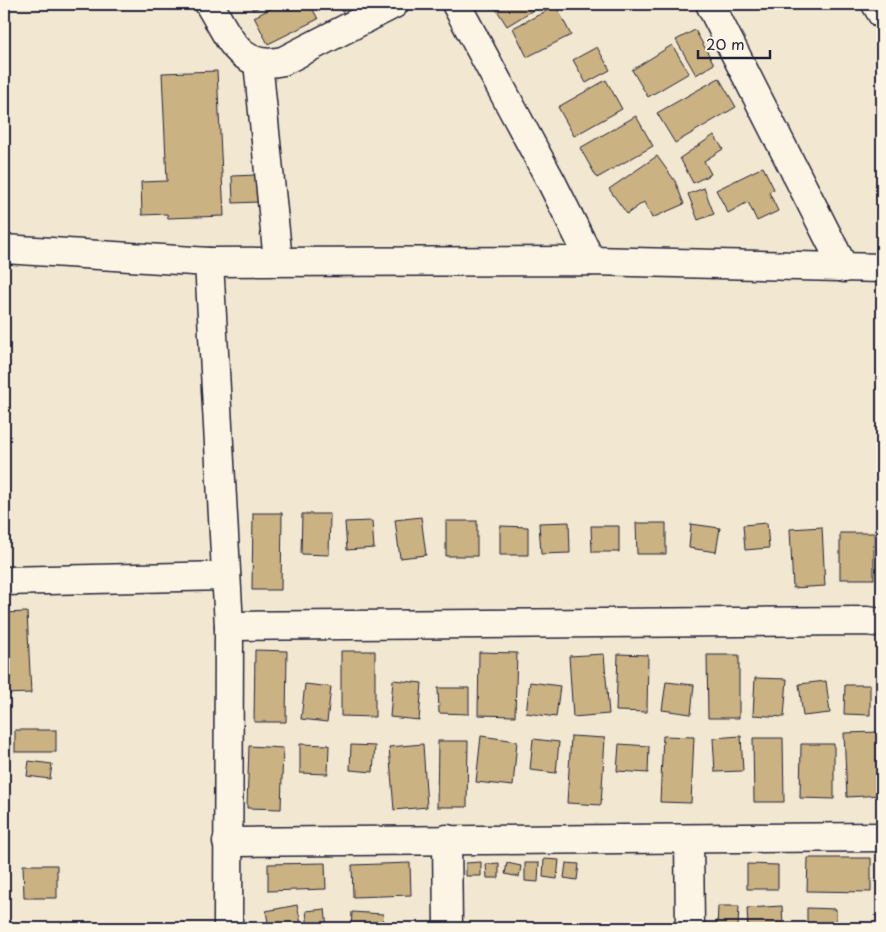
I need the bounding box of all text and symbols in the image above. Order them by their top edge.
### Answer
scale bar [698,28,771,60]
text: 20 m [706,32,745,55]

